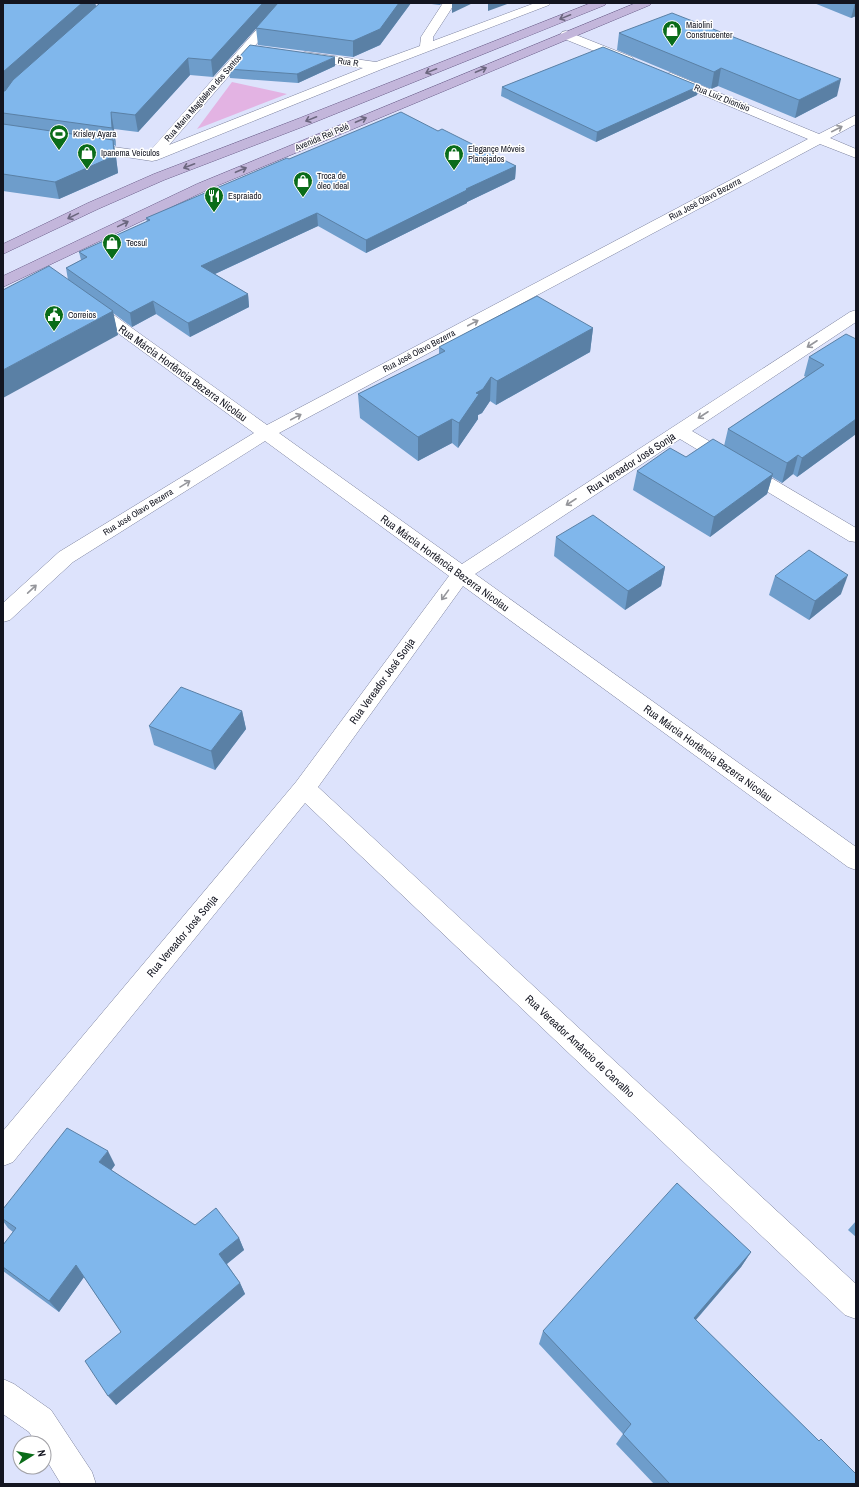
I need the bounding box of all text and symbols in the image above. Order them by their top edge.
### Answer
one-way arrow [559,14,571,22]
shop icon: Maiolini Construcenter [661,19,683,47]
place label: Maiolini Construcenter [686,19,733,41]
street label: Rua Maria Magdalena dos Santos [162,52,244,144]
street label: Rua R [337,55,360,69]
one-way arrow [475,66,487,74]
one-way arrow [426,68,438,75]
street label: Rua Luiz Dionísio [692,81,752,115]
one-way arrow [305,116,317,124]
one-way arrow [355,116,367,123]
street label: Avenida Rei Pelé [292,120,351,154]
sports icon: Krisley Ayara [48,123,70,151]
one-way arrow [831,125,843,132]
place label: Krisley Ayara [73,128,116,140]
shop icon: Ipanema Veículos [76,142,98,170]
shop icon: Elegançe Móveis Planejados [443,143,465,171]
place label: Elegançe Móveis Planejados [468,143,525,165]
place label: Ipanema Veículos [101,147,160,159]
one-way arrow [184,162,196,170]
one-way arrow [235,166,247,174]
shop icon: Troca de óleo Ideal [292,170,314,198]
place label: Troca de óleo Ideal [317,170,349,192]
street label: Rua José Olavo Bezerra [667,175,743,223]
restaurant icon: Espraiado [203,185,225,213]
place label: Espraiado [228,190,262,202]
one-way arrow [67,213,79,220]
one-way arrow [117,220,129,227]
shop icon: Tecsul [101,232,123,260]
place label: Tecsul [126,237,147,249]
public building icon: Correios [43,304,65,332]
place label: Correios [68,309,97,321]
one-way arrow [466,319,478,326]
street label: Rua Márcia Hortência Bezerra Nicolau [116,322,250,424]
street label: Rua José Olavo Bezerra [381,327,457,375]
one-way arrow [806,340,817,348]
one-way arrow [697,412,709,420]
one-way arrow [290,413,302,421]
street label: Rua Vereador José Sonja [584,429,678,497]
one-way arrow [179,479,190,488]
street label: Rua José Olavo Bezerra [101,486,175,538]
one-way arrow [566,498,577,506]
street label: Rua Márcia Hortência Bezerra Nicolau [378,512,512,614]
one-way arrow [27,584,37,594]
one-way arrow [441,590,449,601]
street label: Rua Vereador José Sonja [346,635,418,727]
street label: Rua Márcia Hortência Bezerra Nicolau [641,702,775,804]
street label: Rua Vereador José Sonja [144,892,220,980]
street label: Rua Vereador Amâncio de Carvalho [522,992,638,1100]
north arrow [12,1435,52,1475]
text: N [34,1449,49,1458]

